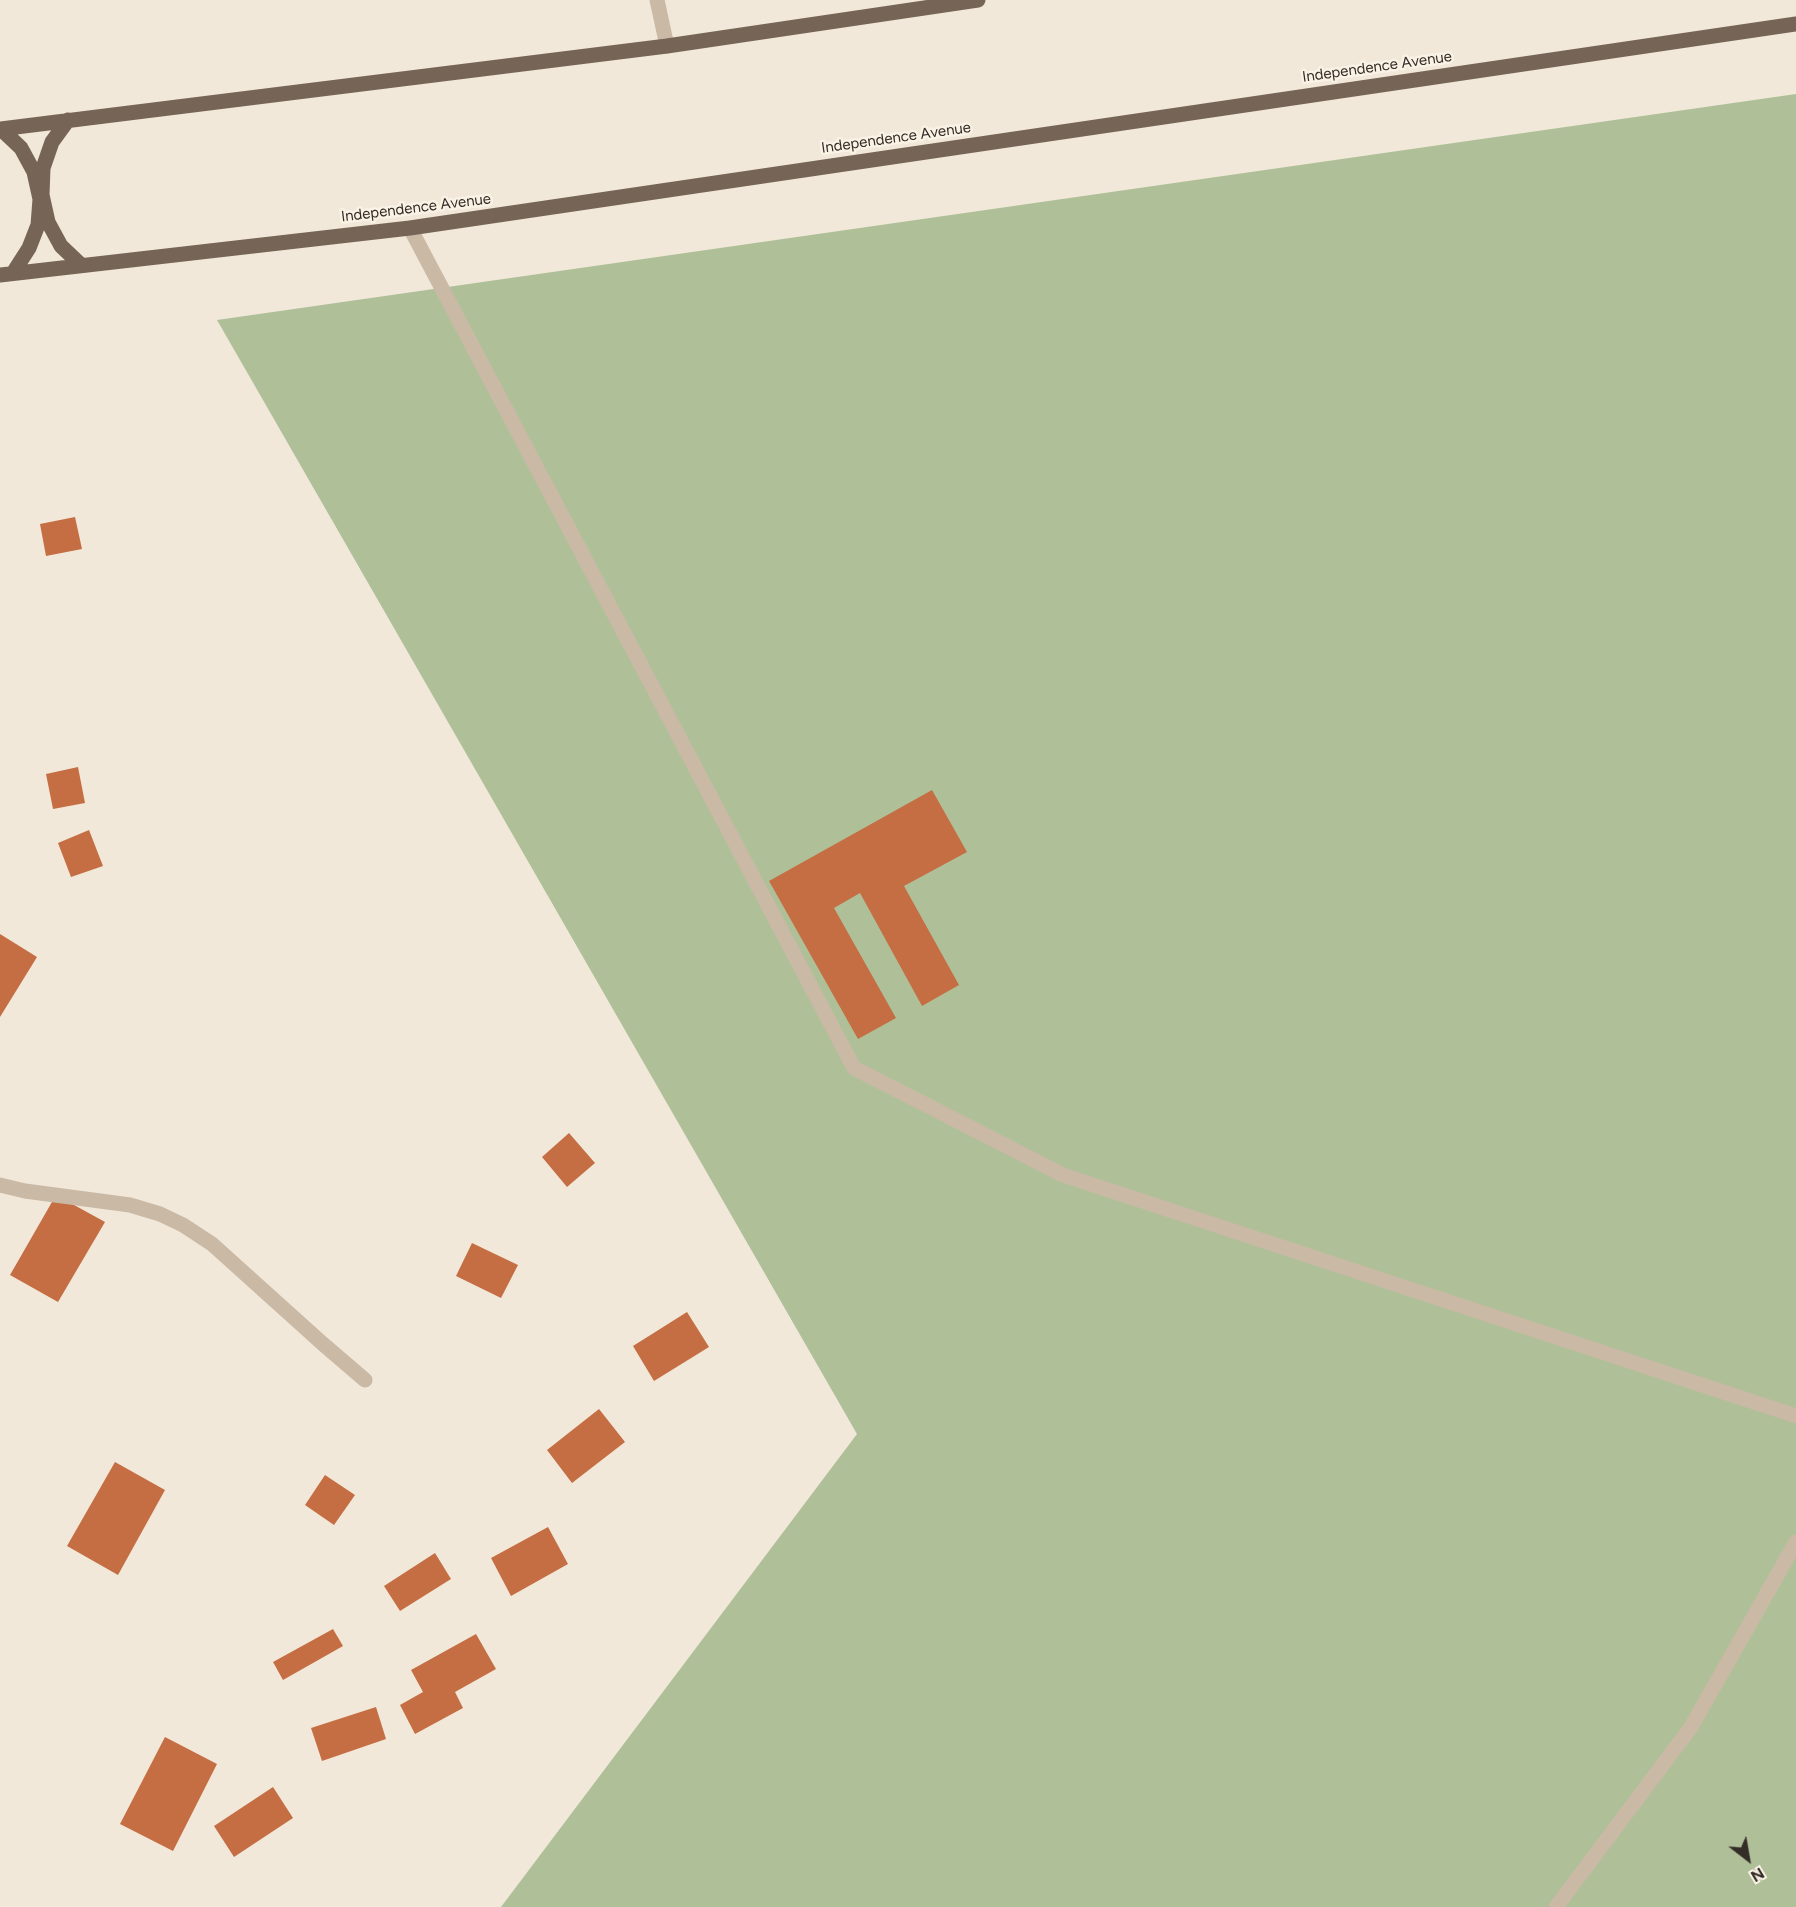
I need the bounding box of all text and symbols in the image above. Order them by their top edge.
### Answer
street label: Independence Avenue [1301,48,1453,86]
street label: Independence Avenue [820,119,972,157]
street label: Independence Avenue [340,190,492,226]
north arrow [1718,1829,1778,1889]
text: N [1747,1864,1768,1886]

